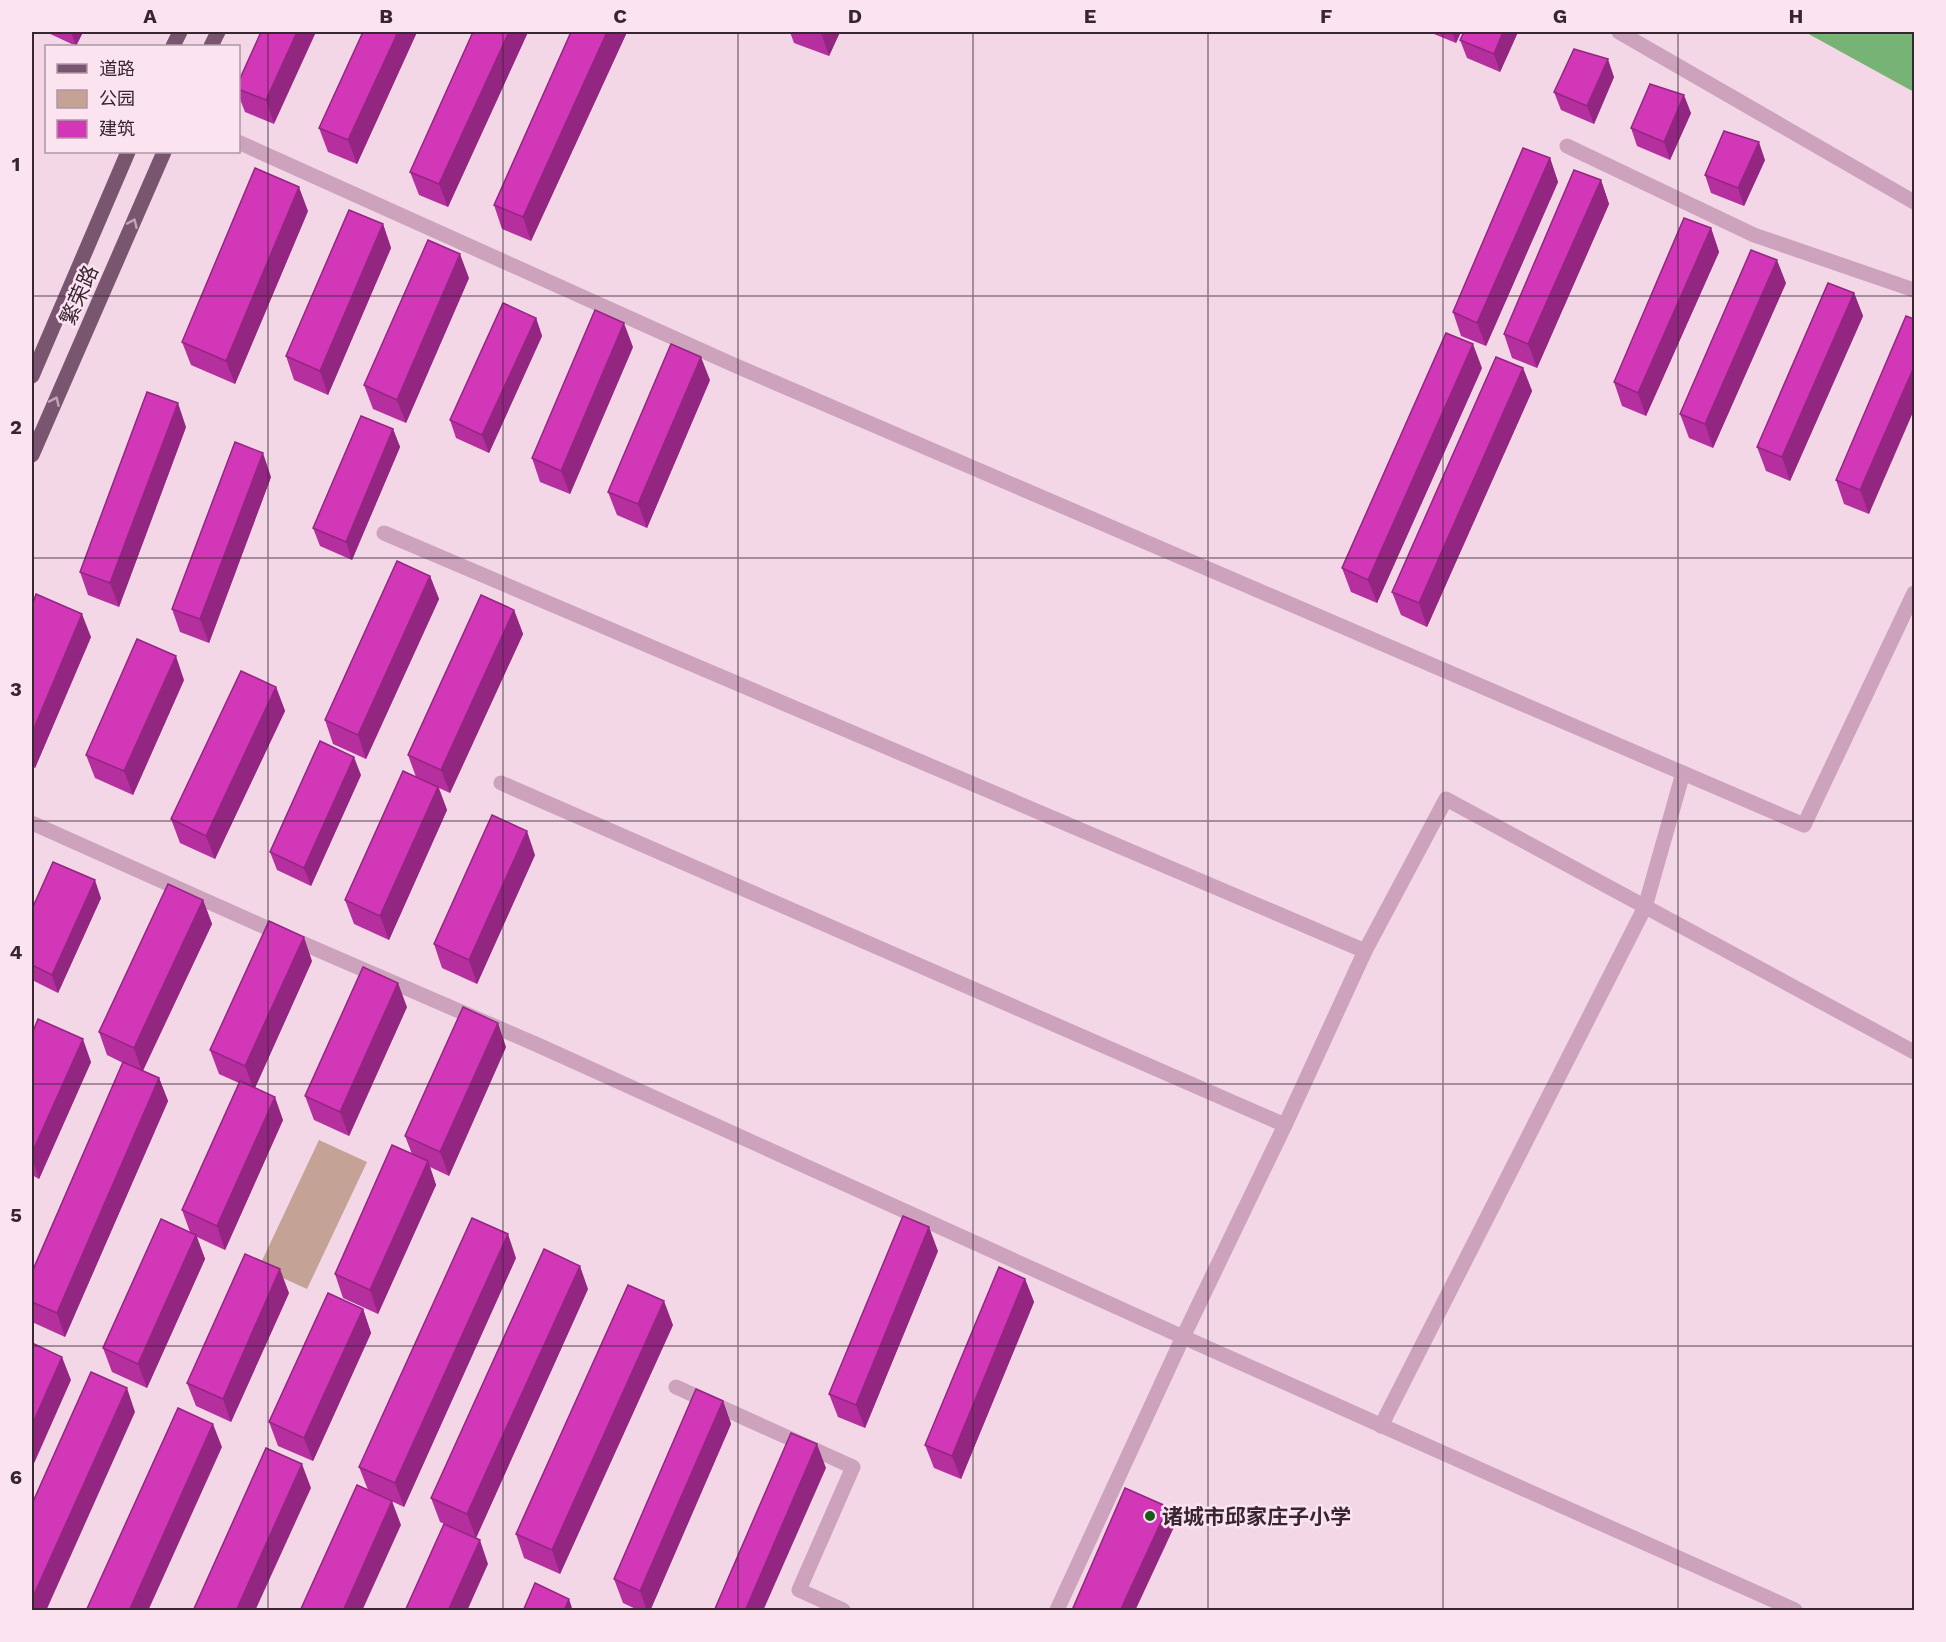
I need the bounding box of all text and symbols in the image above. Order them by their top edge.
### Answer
text: A [143,4,157,28]
text: B [379,4,393,28]
text: C [613,4,627,28]
text: D [848,4,862,28]
text: E [1084,4,1096,28]
text: F [1320,4,1332,28]
text: G [1553,4,1567,28]
text: H [1789,4,1803,28]
legend [45,45,240,153]
text: 道路 [99,58,135,79]
text: 公园 [99,88,135,109]
text: 建筑 [99,118,135,139]
text: 1 [12,152,20,176]
one-way arrow [126,218,138,229]
street label: 繁荣路 [55,261,103,329]
one-way arrow [48,397,60,408]
text: 2 [10,415,22,439]
text: 3 [10,677,22,701]
text: 4 [10,940,23,964]
text: 5 [10,1203,22,1227]
text: 6 [10,1465,22,1489]
place label: 诸城市邱家庄子小学 [1162,1504,1351,1529]
marker: 诸城市邱家庄子小学 [1143,1509,1157,1523]

